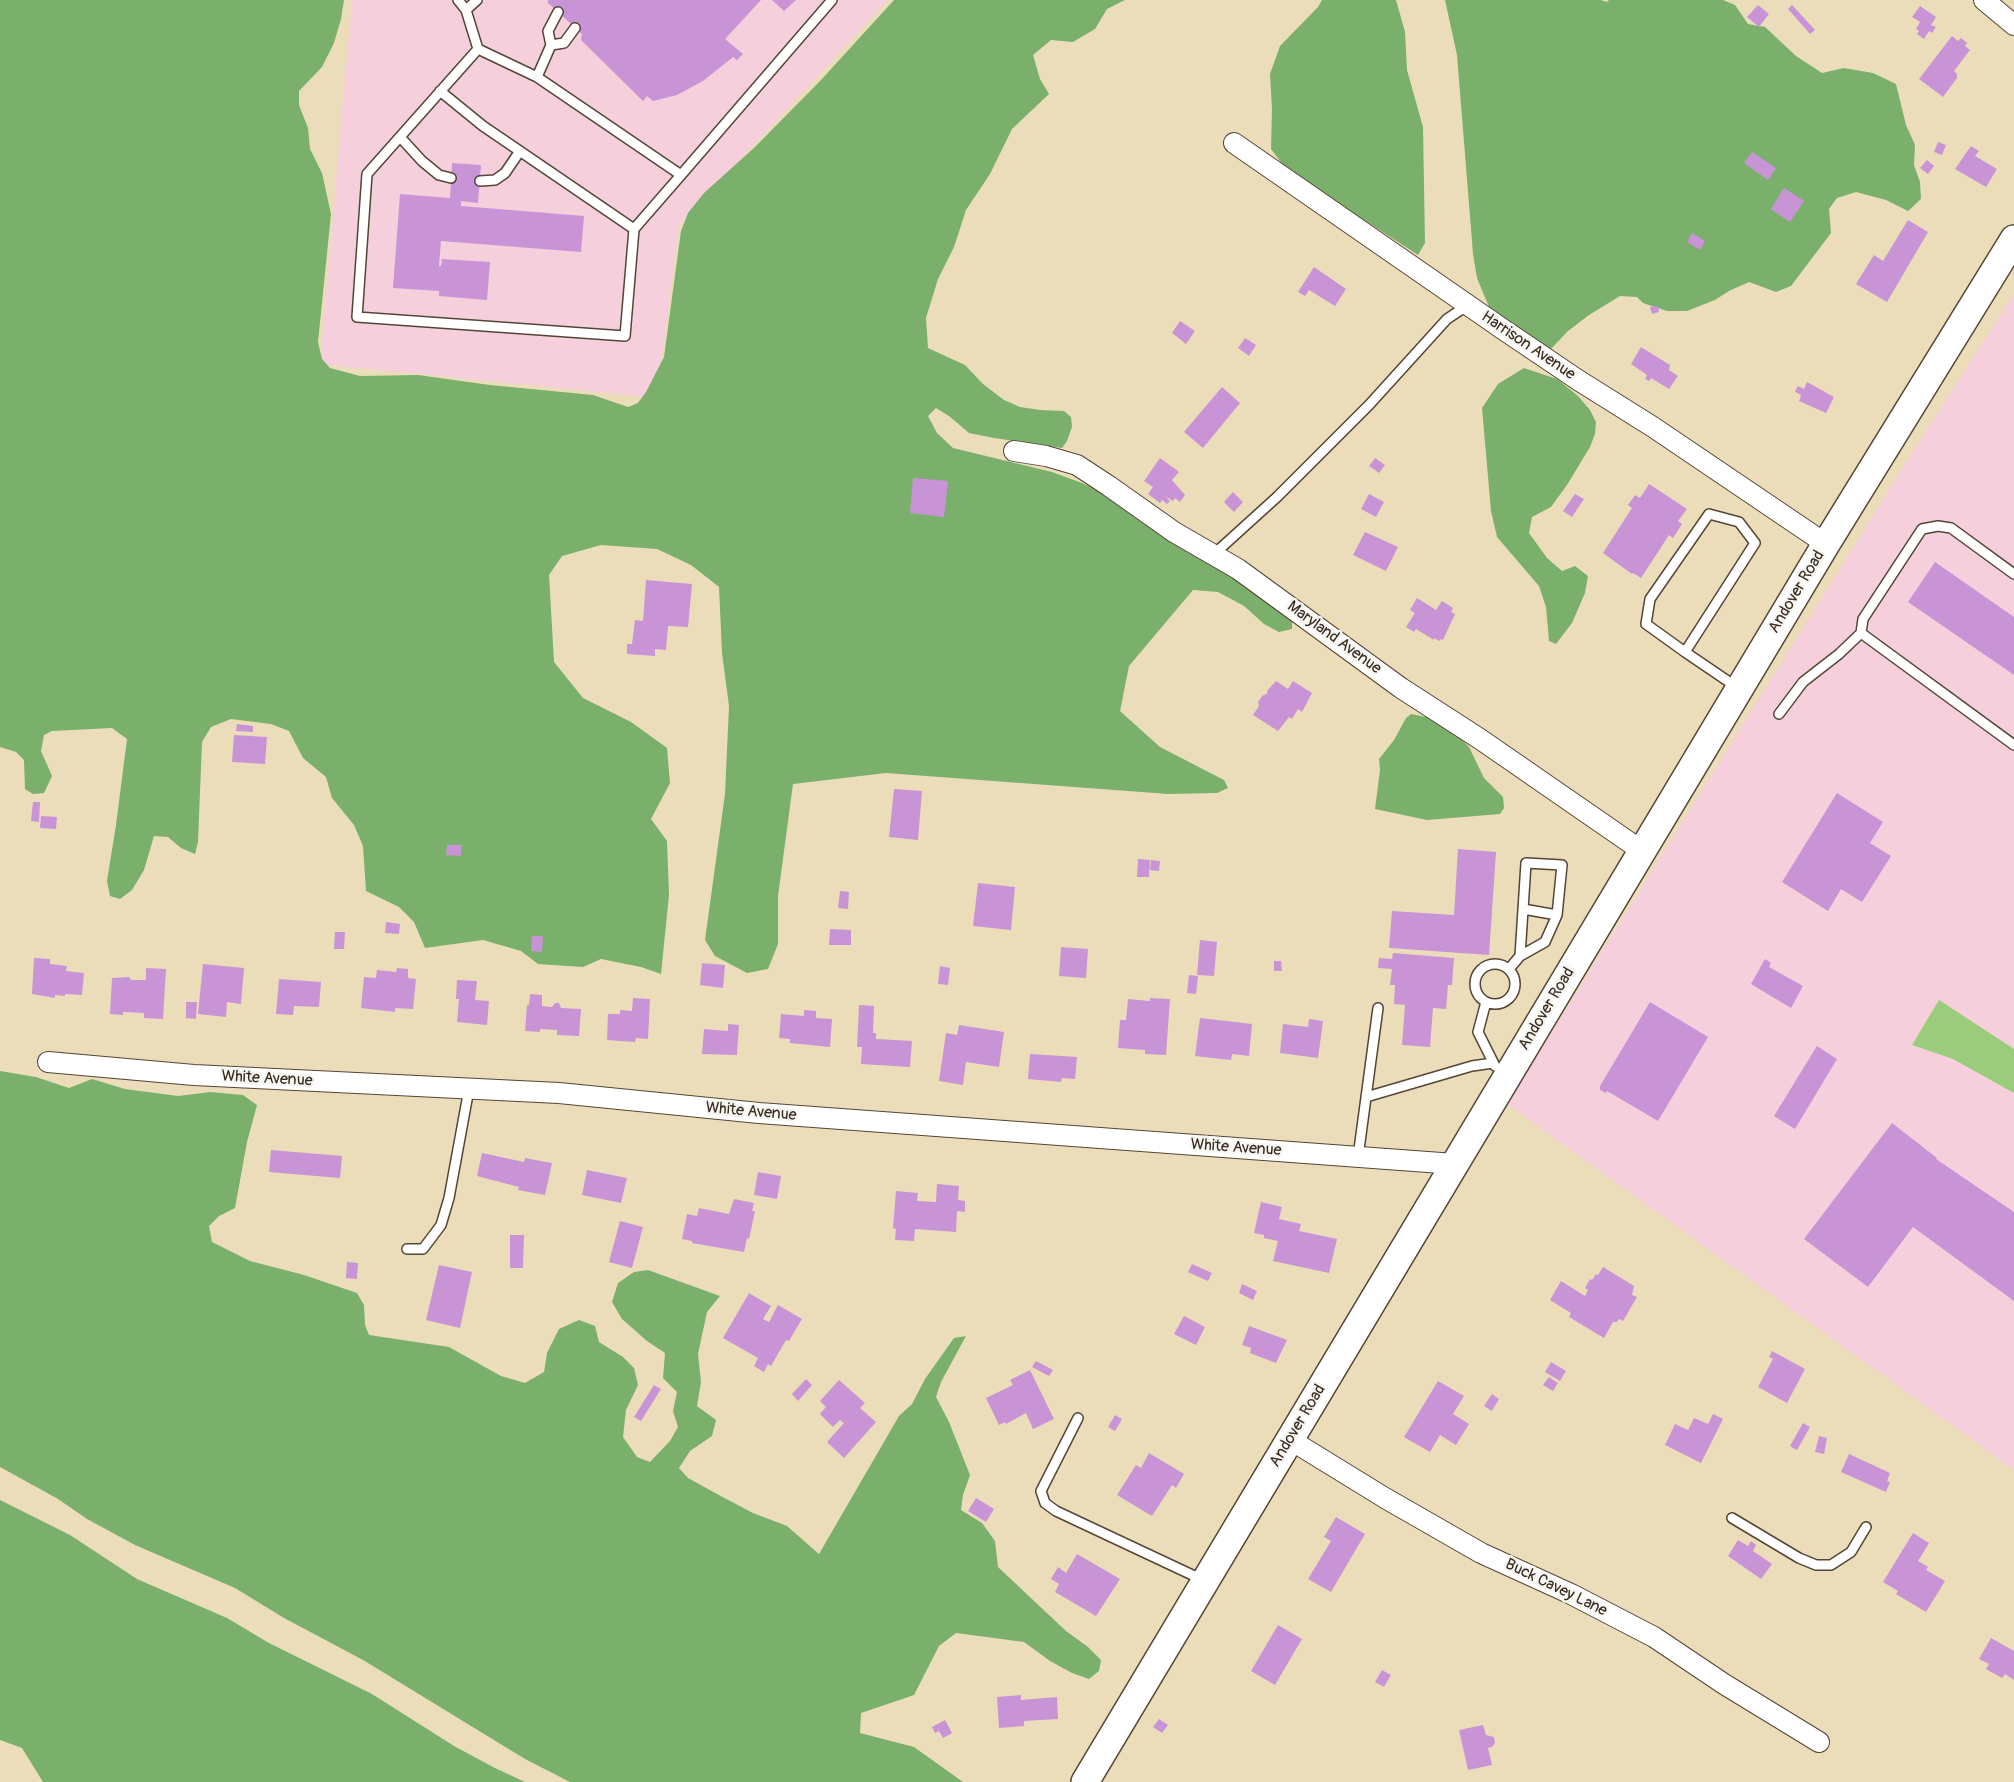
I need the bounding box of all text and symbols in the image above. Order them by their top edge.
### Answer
street label: Harrison Avenue [1477,308,1579,384]
street label: Andover Road [1765,547,1829,637]
street label: Maryland Avenue [1283,597,1385,679]
street label: Andover Road [1515,964,1579,1054]
street label: White Avenue [221,1067,313,1091]
street label: White Avenue [705,1098,797,1126]
street label: White Avenue [1190,1135,1282,1161]
street label: Andover Road [1266,1381,1330,1471]
street label: Buck Cavey Lane [1502,1555,1610,1621]

